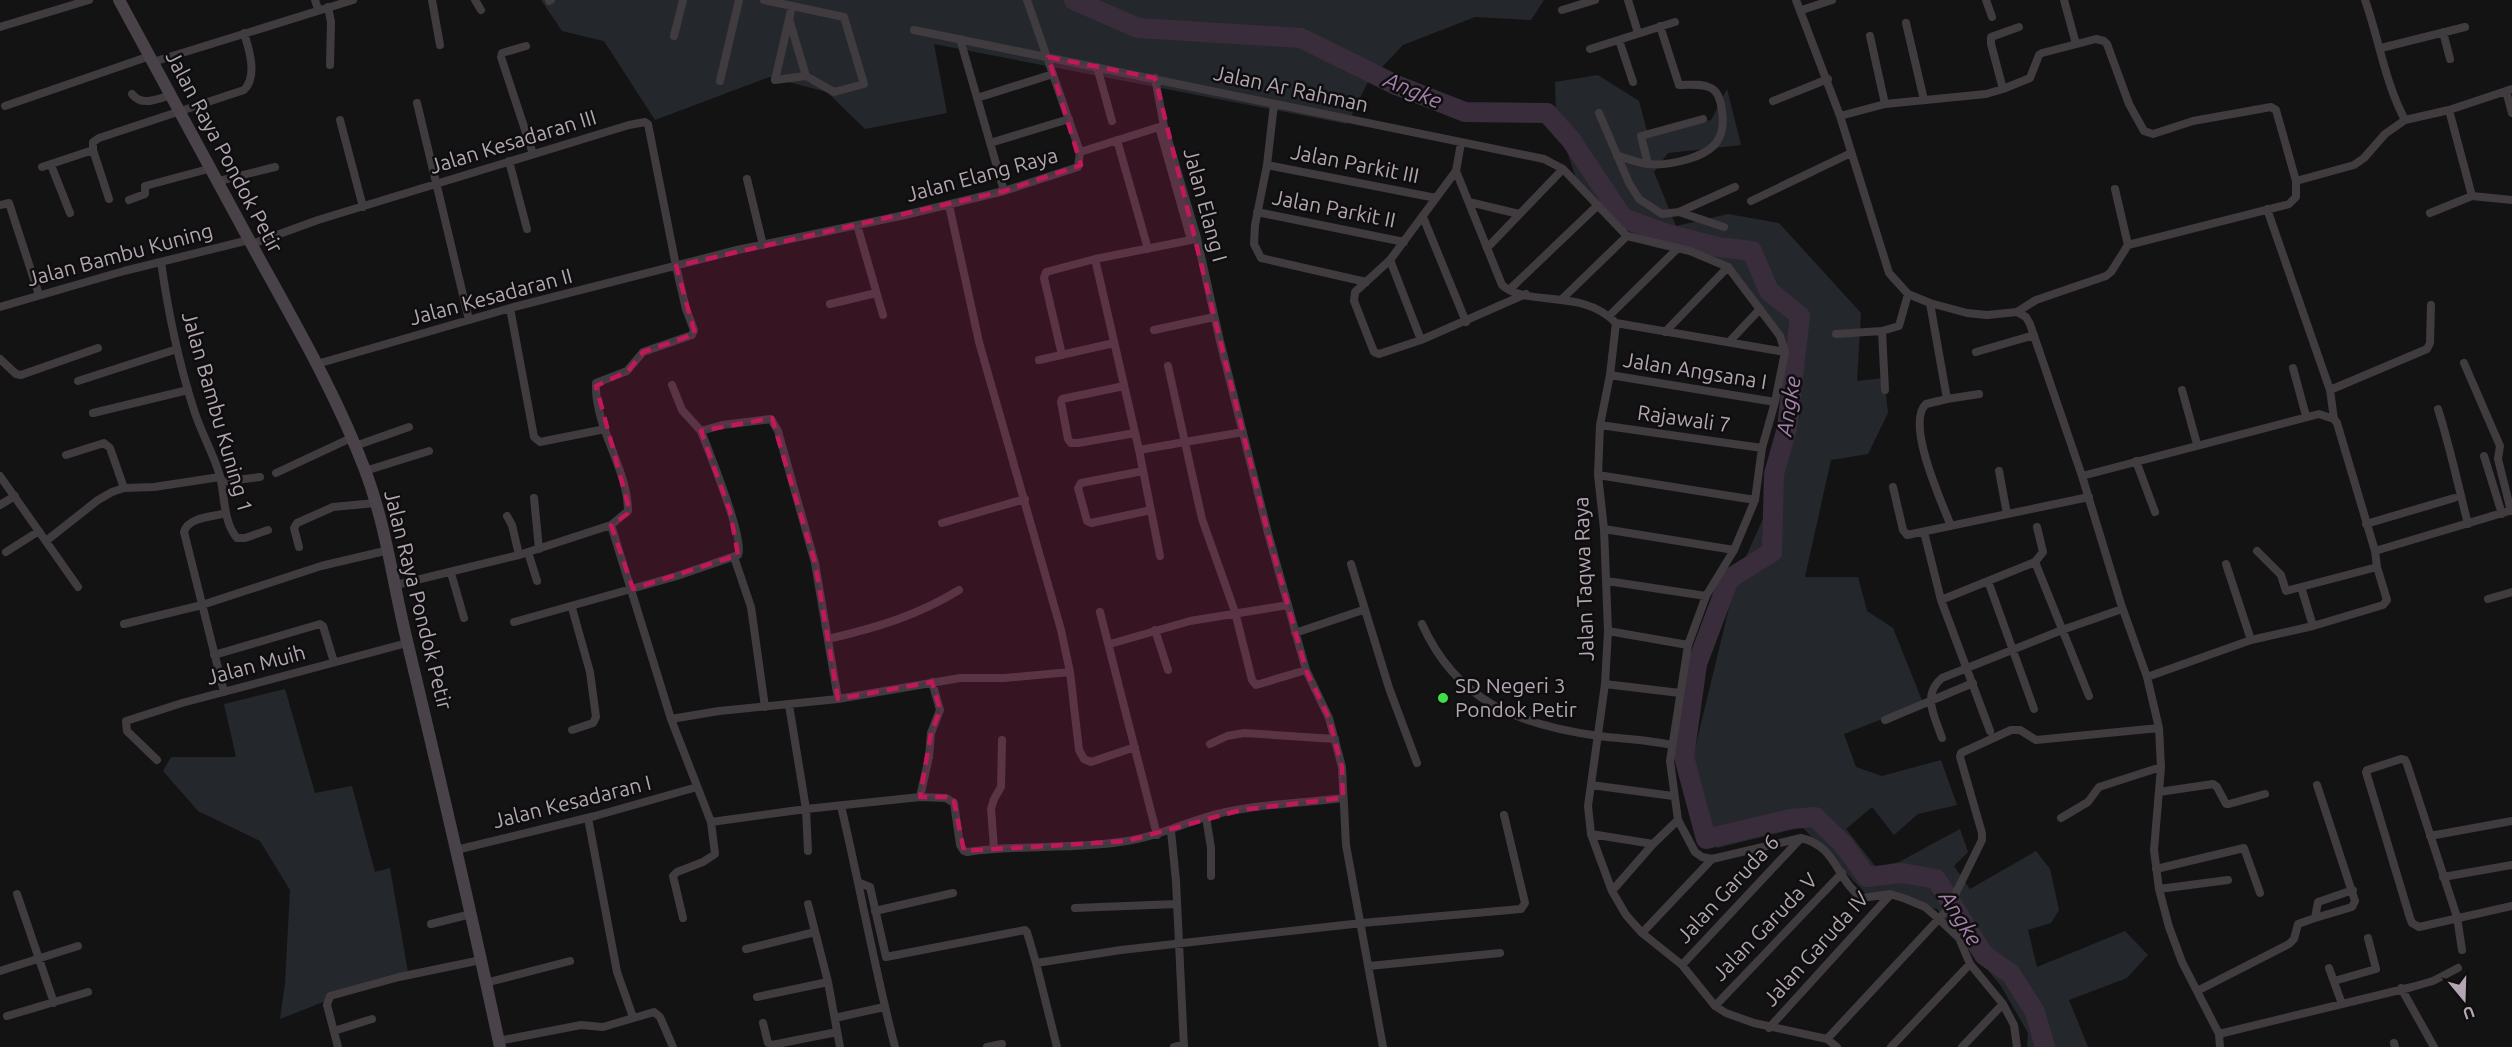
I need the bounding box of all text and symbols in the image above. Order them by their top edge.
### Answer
street label: Jalan Raya Pondok Petir [161,46,288,257]
street label: Jalan Ar Rahman [1212,60,1371,116]
water label: Angke [1380,66,1446,113]
street label: Jalan Kesadaran III [426,104,599,178]
street label: Jalan Parkit III [1289,139,1421,187]
street label: Jalan Elang Raya [903,142,1060,206]
street label: Jalan Elang I [1179,145,1233,264]
street label: Jalan Parkit II [1271,184,1398,232]
street label: Jalan Bambu Kuning [24,218,215,290]
street label: Jalan Kesadaran II [407,263,575,329]
street label: Jalan Bambu Kuning 1 [178,308,258,515]
street label: Jalan Angsana I [1622,347,1769,393]
water label: Angke [1770,374,1805,439]
street label: Rajawali 7 [1636,400,1732,436]
street label: Jalan Raya Pondok Petir [380,487,458,712]
street label: Jalan Taqwa Raya [1568,496,1598,662]
street label: Jalan Muih [204,639,308,689]
place label: SD Negeri 3 Pondok Petir [1455,673,1577,721]
marker: SD Negeri 3 Pondok Petir [1436,691,1450,705]
street label: Jalan Kesadaran I [490,770,653,832]
street label: Jalan Garuda 6 [1671,829,1783,947]
street label: Jalan Garuda V [1707,867,1822,985]
water label: Angke [1934,885,1988,950]
street label: Jalan Garuda IV [1758,886,1873,1010]
north arrow [2434,969,2494,1029]
text: U [2461,1003,2477,1024]

